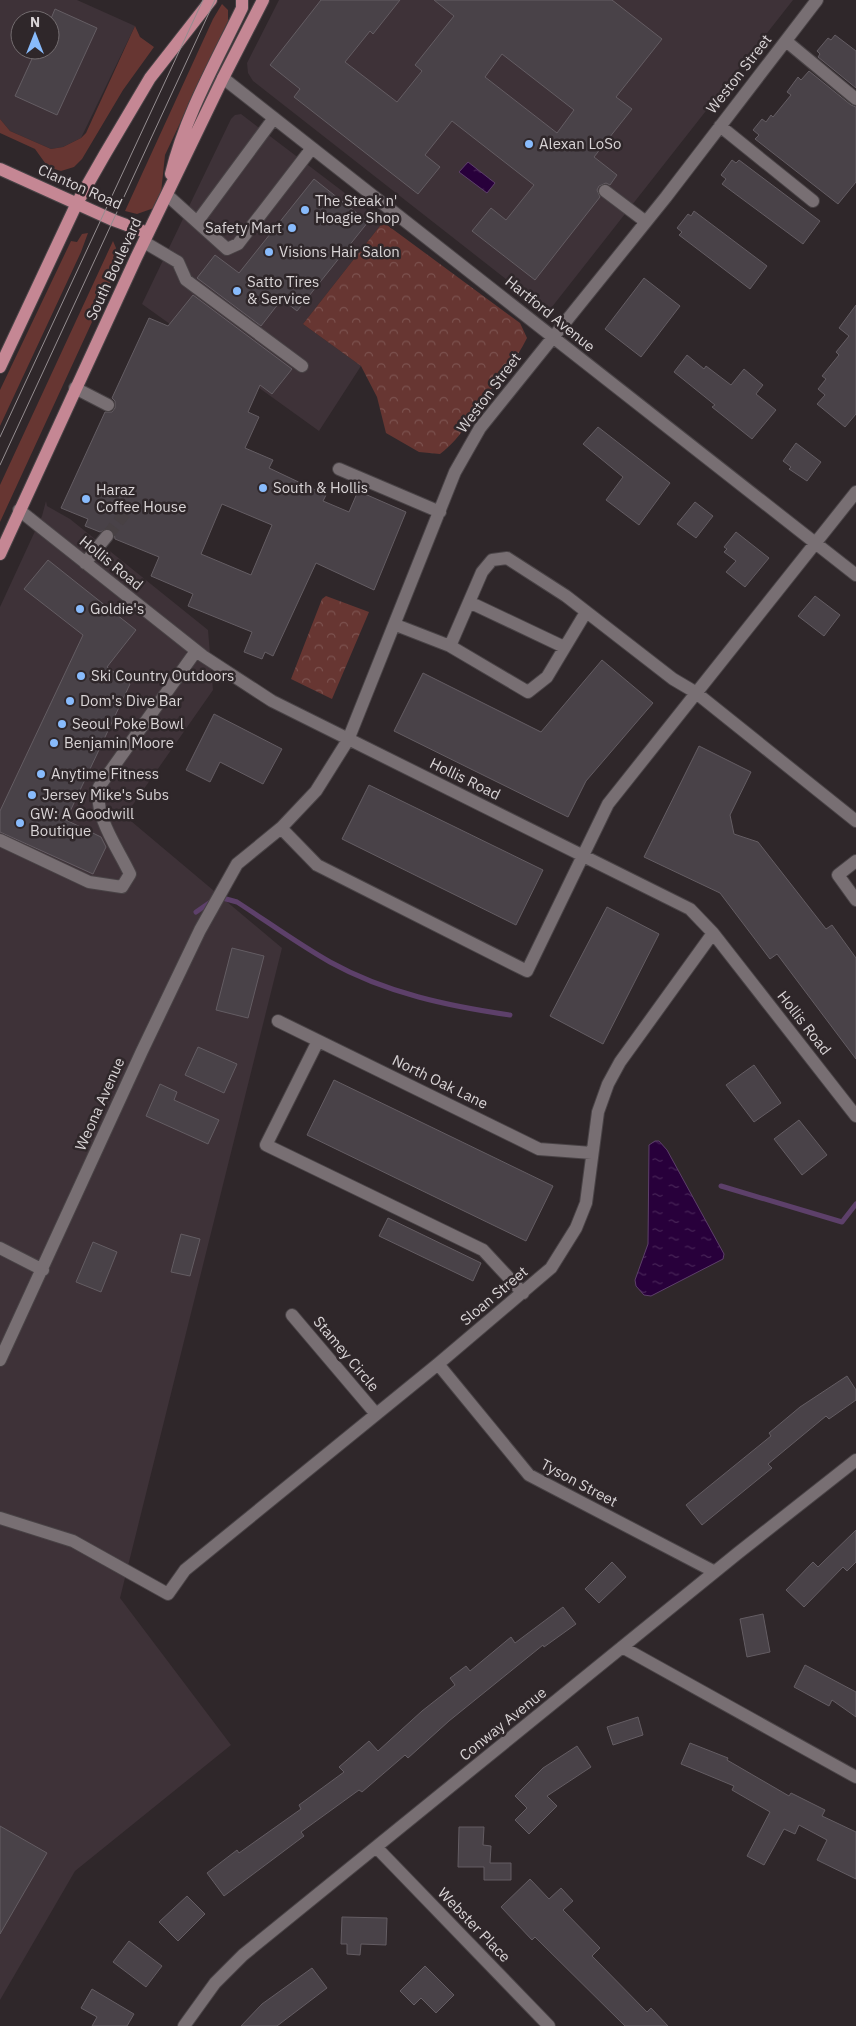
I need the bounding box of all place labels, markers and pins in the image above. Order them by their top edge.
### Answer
place label: Alexan LoSo [539,134,621,153]
marker: Alexan LoSo [523,138,535,150]
place label: The Steak n' Hoagie Shop [315,191,400,227]
marker: The Steak n' Hoagie Shop [299,204,311,216]
place label: Safety Mart [205,218,282,237]
marker: Safety Mart [286,222,298,234]
place label: Visions Hair Salon [279,242,400,261]
marker: Visions Hair Salon [263,246,275,258]
place label: Satto Tires & Service [247,272,319,308]
marker: Satto Tires & Service [231,285,243,297]
place label: South & Hollis [273,478,368,497]
place label: Haraz Coffee House [96,480,186,516]
marker: South & Hollis [257,482,269,494]
marker: Haraz Coffee House [80,493,92,505]
place label: Goldie's [90,599,144,618]
marker: Goldie's [74,603,86,615]
place label: Ski Country Outdoors [91,666,234,685]
marker: Ski Country Outdoors [75,670,87,682]
place label: Dom's Dive Bar [80,691,182,710]
marker: Dom's Dive Bar [64,695,76,707]
place label: Seoul Poke Bowl [72,714,184,733]
marker: Seoul Poke Bowl [56,718,68,730]
place label: Benjamin Moore [64,733,174,752]
marker: Benjamin Moore [48,737,60,749]
place label: Anytime Fitness [51,764,159,783]
marker: Anytime Fitness [35,768,47,780]
place label: Jersey Mike's Subs [42,785,169,804]
marker: Jersey Mike's Subs [26,789,38,801]
place label: GW: A Goodwill Boutique [30,804,134,840]
marker: GW: A Goodwill Boutique [14,817,26,829]

